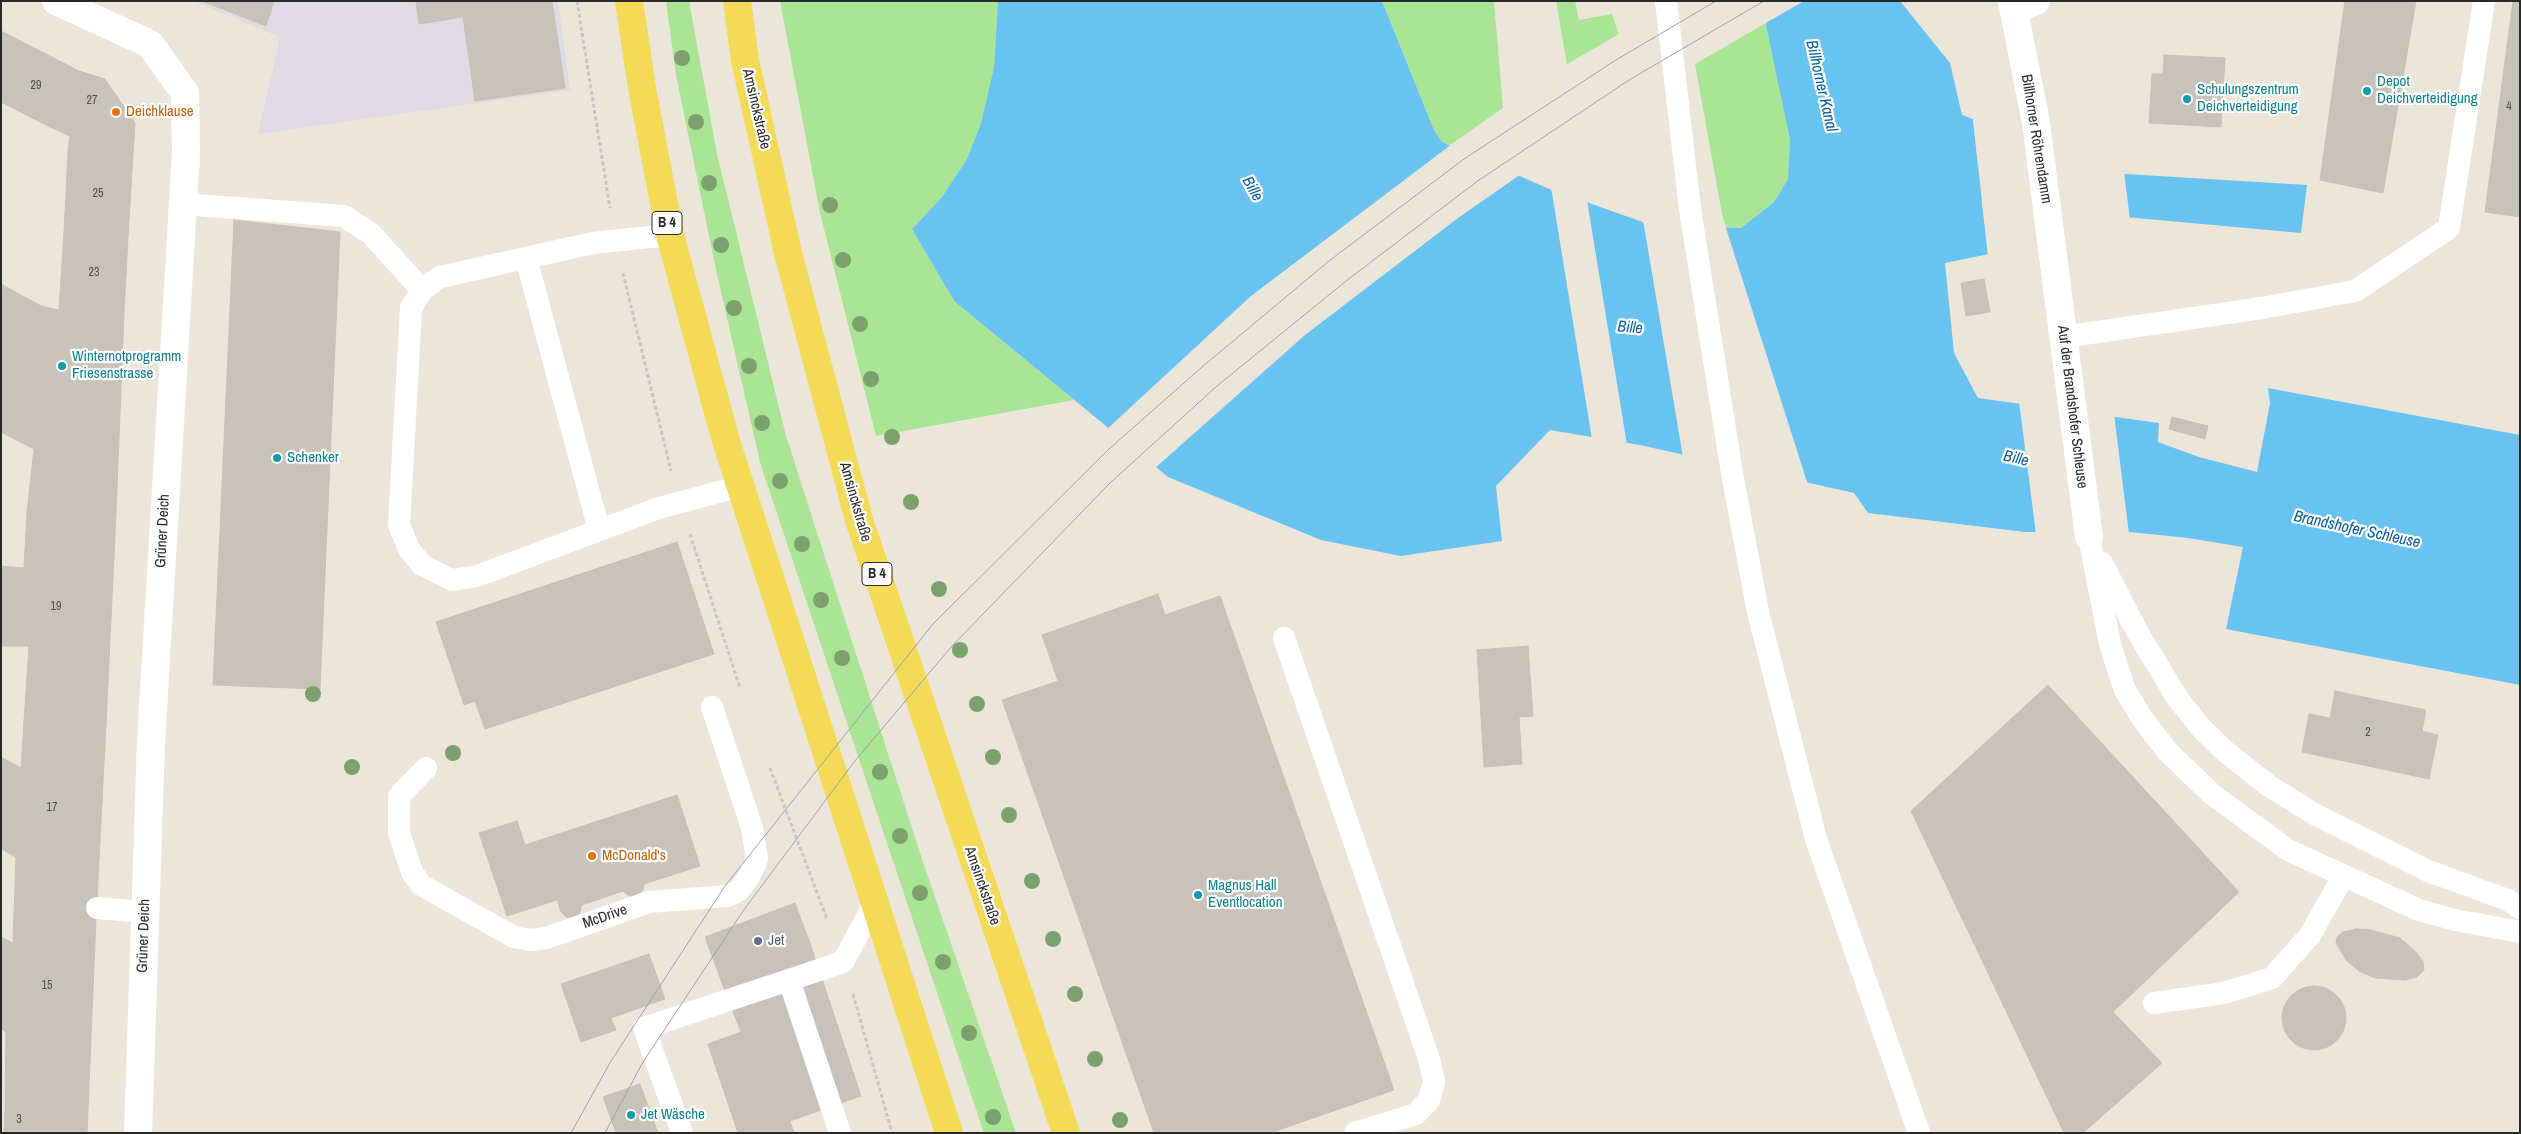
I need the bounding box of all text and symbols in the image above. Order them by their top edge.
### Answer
water label: Billhorner Kanal [1801,38,1841,134]
street label: Amsinckstraße [738,67,774,151]
street label: Billhorner Röhrendamm [2017,73,2055,205]
place label: Depot Deichverteidigung [2377,73,2478,108]
house number: 29 [31,79,41,93]
place label: Schulungszentrum Deichverteidigung [2197,81,2299,116]
marker: Depot Deichverteidigung [2361,85,2373,97]
marker: Schulungszentrum Deichverteidigung [2181,93,2193,105]
house number: 27 [87,94,97,108]
house number: 4 [2506,100,2512,114]
place label: Deichklause [126,103,194,121]
marker: Deichklause [110,106,122,118]
water label: Bille [1237,173,1267,205]
house number: 25 [93,187,103,201]
road number: B 4 [652,212,682,234]
house number: 23 [89,266,99,280]
water label: Bille [1616,317,1644,339]
street label: Auf der Brandshofer Schleuse [2053,324,2091,490]
place label: Winternotprogramm Friesenstrasse [72,348,181,383]
marker: Winternotprogramm Friesenstrasse [56,360,68,372]
water label: Bille [2001,447,2031,471]
place label: Schenker [287,449,339,467]
marker: Schenker [271,452,283,464]
street label: Amsinckstraße [835,460,875,544]
street label: Grüner Deich [152,494,174,568]
water label: Brandshofer Schleuse [2292,507,2422,553]
road number: B 4 [862,562,892,586]
house number: 19 [51,600,61,614]
house number: 2 [2365,726,2371,740]
house number: 17 [47,801,57,815]
street label: Amsinckstraße [960,844,1004,928]
place label: McDonald's [602,847,666,865]
marker: McDonald's [586,850,598,862]
place label: Magnus Hall Eventlocation [1208,877,1283,912]
marker: Magnus Hall Eventlocation [1192,889,1204,901]
street label: Grüner Deich [134,899,154,973]
street label: McDrive [580,901,630,933]
place label: Jet [768,932,784,950]
marker: Jet [752,935,764,947]
house number: 15 [42,979,52,993]
place label: Jet Wäsche [641,1106,705,1124]
marker: Jet Wäsche [625,1109,637,1121]
house number: 3 [16,1113,22,1127]

